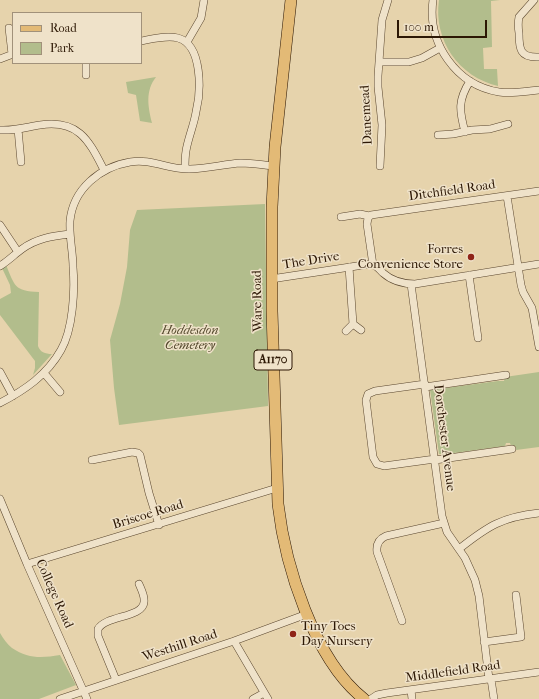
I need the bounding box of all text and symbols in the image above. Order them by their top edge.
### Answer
legend [12,12,142,64]
scale bar [399,12,489,38]
text: 100 m [404,20,434,34]
text: Road [50,21,77,35]
text: Park [50,41,74,55]
street label: Danemead [358,85,376,145]
street label: Ditchfield Road [408,177,496,205]
place label: Forres Convenience Store [358,242,463,273]
street label: The Drive [282,249,340,273]
marker: Forres Convenience Store [466,252,476,262]
street label: Ware Road [250,270,266,332]
park label: Hoddesdon Cemetery [161,323,219,354]
road number: A1170 [254,350,292,370]
street label: Dorchester Avenue [430,384,458,492]
street label: Briscoe Road [111,497,185,533]
street label: College Road [32,557,76,631]
place label: Tiny Toes Day Nursery [301,619,373,650]
street label: Westhill Road [141,627,219,665]
marker: Tiny Toes Day Nursery [288,629,298,639]
street label: Middlefield Road [405,658,501,686]

